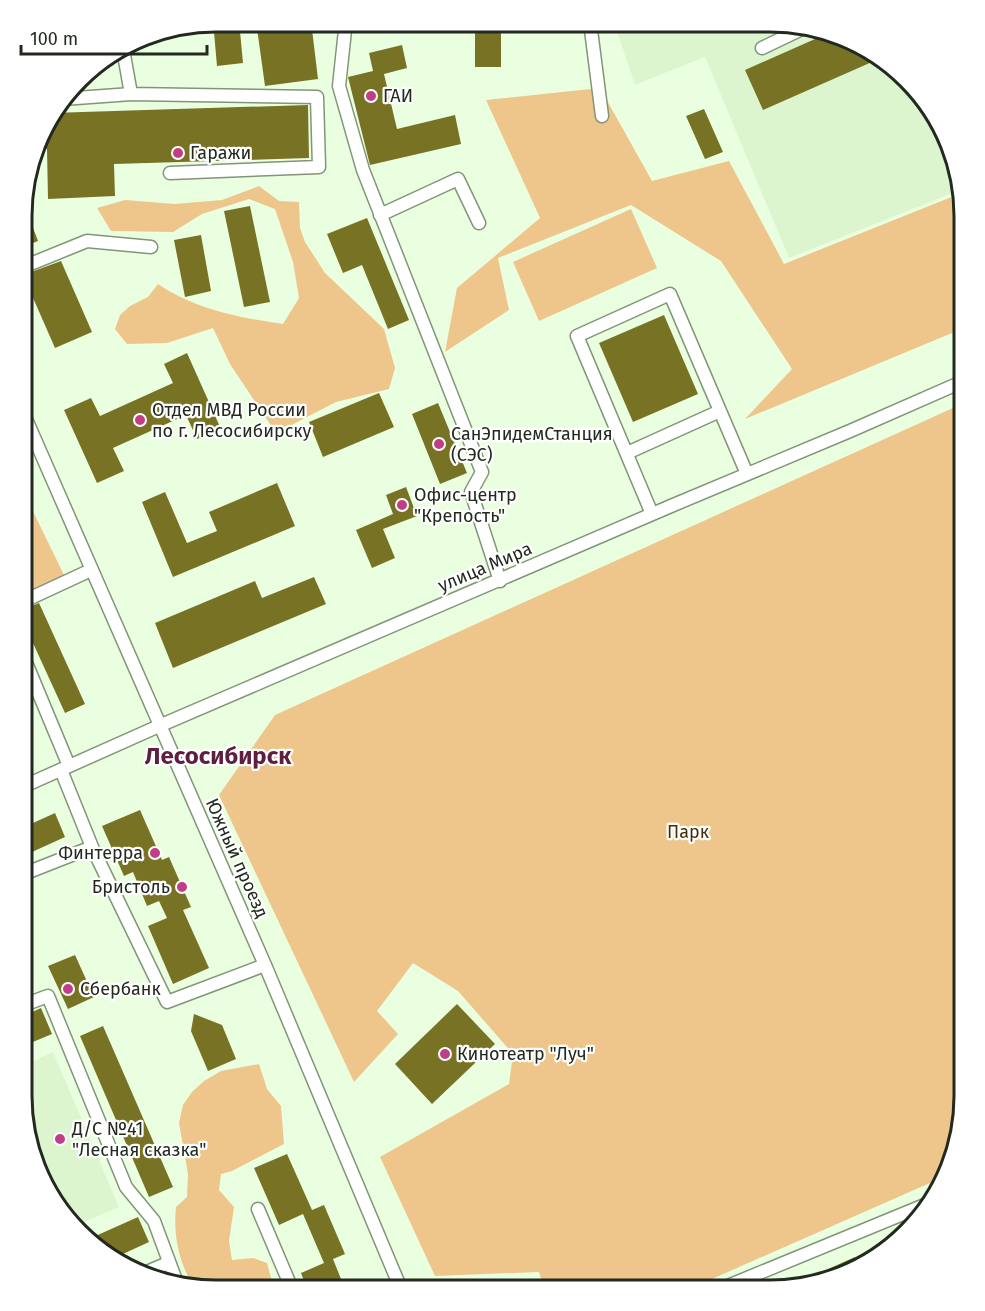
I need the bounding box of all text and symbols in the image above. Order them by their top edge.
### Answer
scale bar [21,18,207,56]
text: 100 m [30,28,78,50]
place label: ГАИ [383,85,413,107]
marker: ГАИ [364,89,378,103]
place label: Гаражи [190,142,251,164]
marker: Гаражи [171,146,185,160]
place label: Отдел МВД России по г. Лесосибирску [152,399,312,442]
marker: Отдел МВД России по г. Лесосибирску [133,413,147,427]
place label: СанЭпидемСтанция (СЭС) [451,423,613,466]
marker: СанЭпидемСтанция (СЭС) [432,437,446,451]
place label: Офис-центр "Крепость" [414,484,517,527]
marker: Офис-центр "Крепость" [395,498,409,512]
street label: улица Мира [435,537,535,597]
district label: Лесосибирск [145,742,292,770]
street label: Южный проезд [201,795,273,921]
park label: Парк [667,821,710,843]
place label: Финтерра [58,842,143,864]
marker: Финтерра [148,846,162,860]
place label: Бристоль [92,876,170,898]
marker: Бристоль [175,880,189,894]
place label: Сбербанк [80,978,161,1000]
marker: Сбербанк [61,982,75,996]
place label: Кинотеатр "Луч" [457,1043,594,1065]
marker: Кинотеатр "Луч" [438,1047,452,1061]
place label: Д/С №41 "Лесная сказка" [71,1118,206,1161]
marker: Д/С №41 "Лесная сказка" [53,1132,67,1146]

